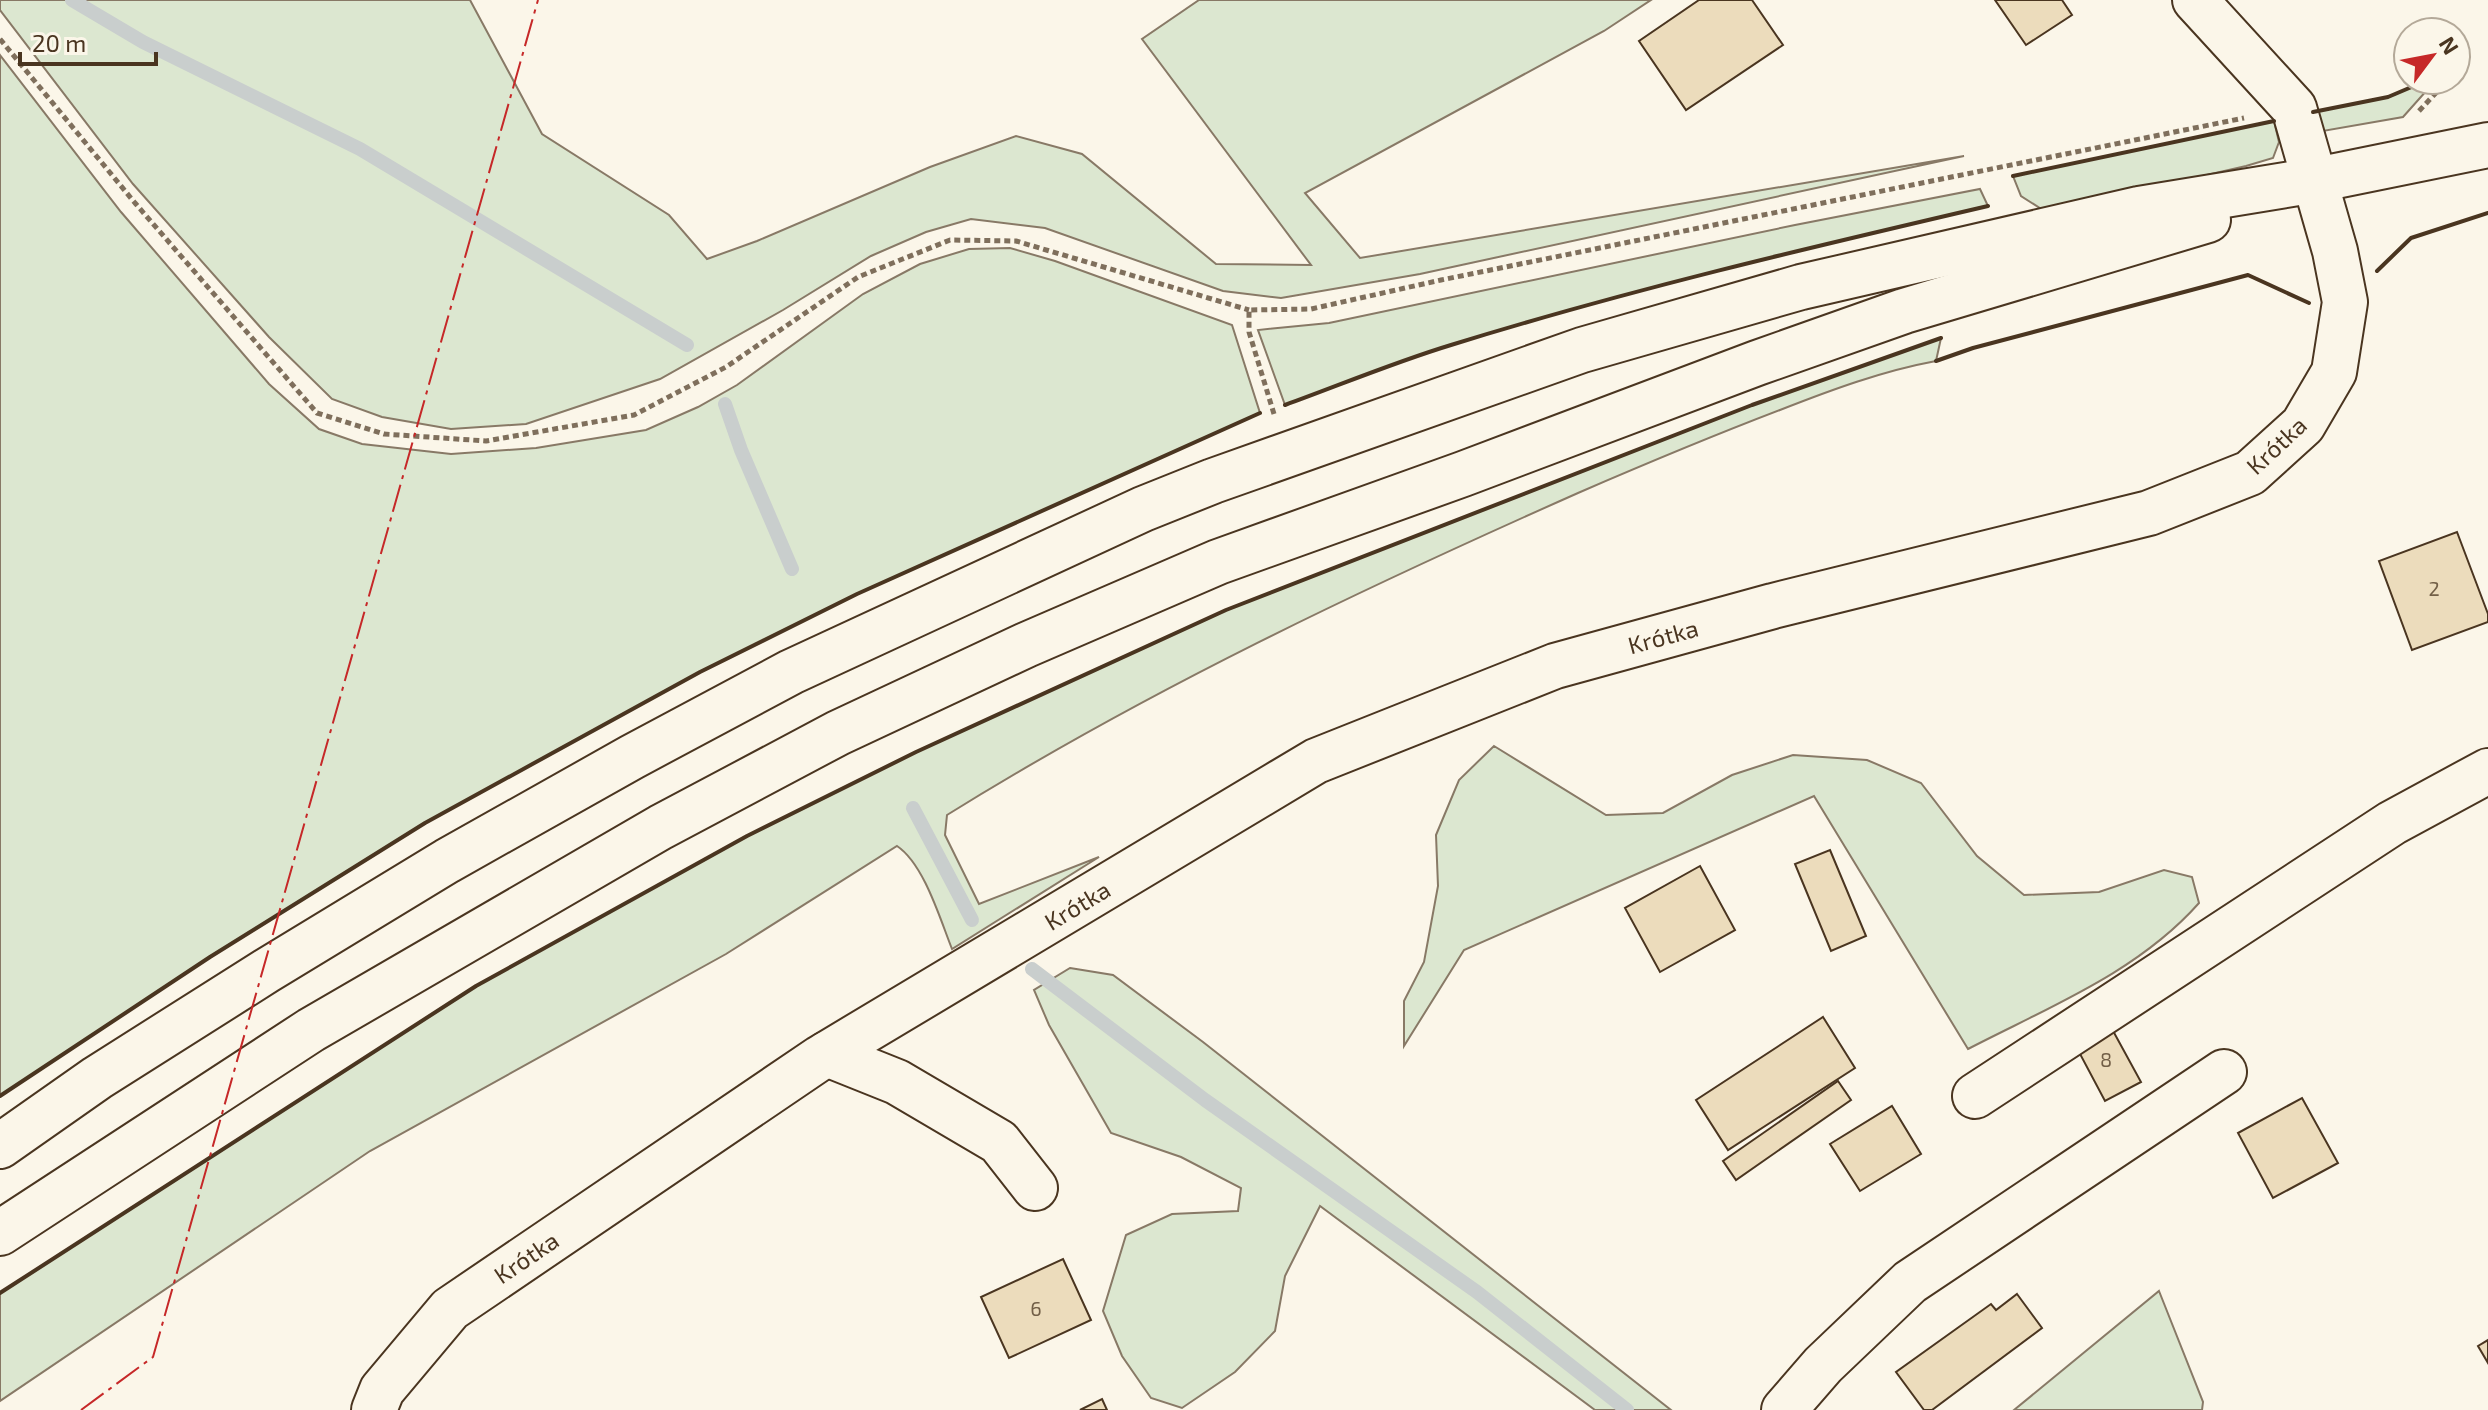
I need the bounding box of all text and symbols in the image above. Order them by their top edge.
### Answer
scale bar [20,16,156,66]
north arrow [2392,16,2472,96]
text: 20 m [32,28,86,57]
text: N [2435,31,2465,58]
street label: Krótka [2240,410,2312,480]
house number: 2 [2428,576,2440,600]
street label: Krótka [1625,613,1701,659]
street label: Krótka [1039,874,1115,936]
house number: 8 [2100,1047,2112,1071]
street label: Krótka [488,1225,564,1289]
house number: 6 [1030,1296,1042,1320]

